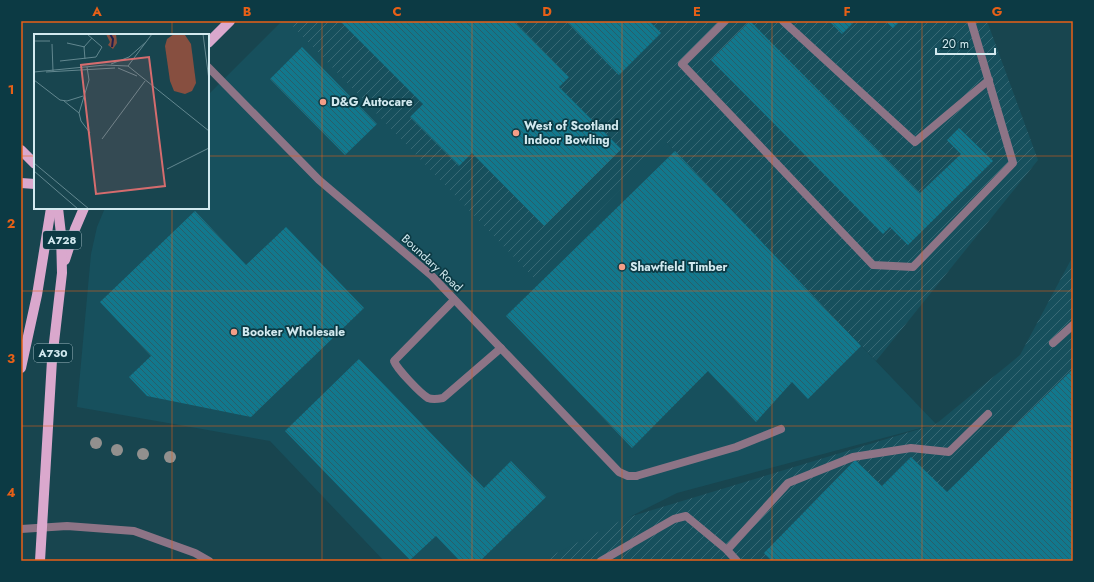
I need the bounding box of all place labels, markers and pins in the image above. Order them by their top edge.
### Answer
place label: D&G Autocare [331,93,413,111]
marker: D&G Autocare [318,97,328,107]
place label: West of Scotland Indoor Bowling [524,117,619,149]
marker: West of Scotland Indoor Bowling [511,128,521,138]
place label: Shawfield Timber [630,258,728,276]
marker: Shawfield Timber [617,262,627,272]
place label: Booker Wholesale [242,323,345,341]
marker: Booker Wholesale [229,327,239,337]

